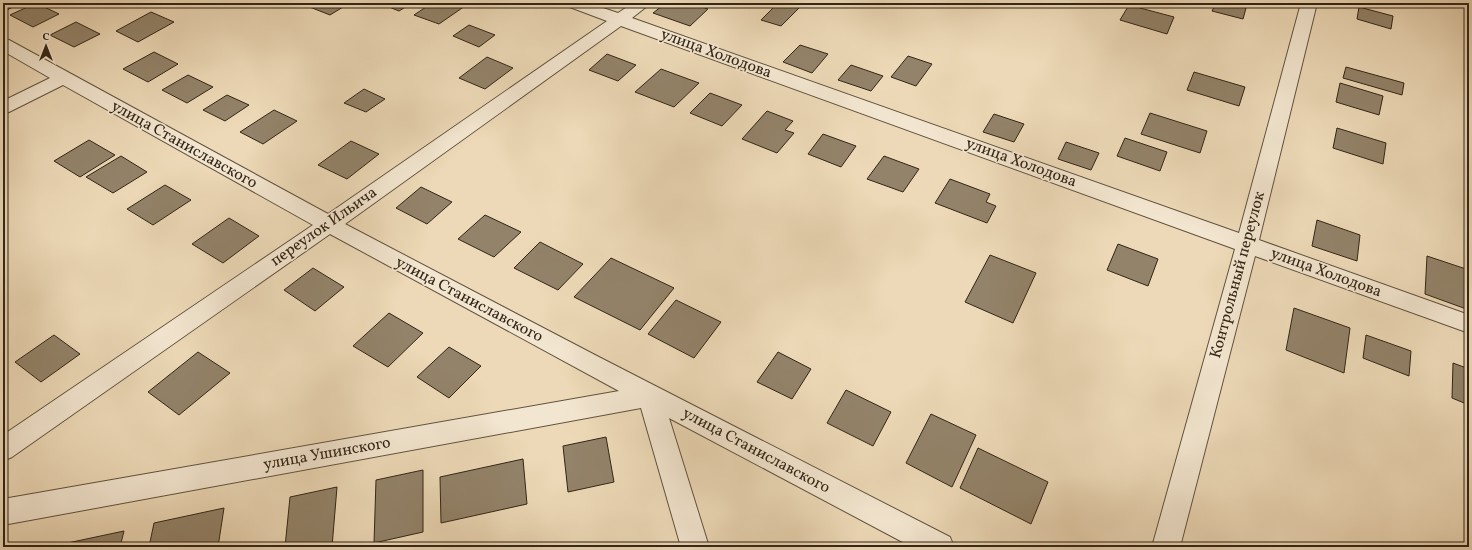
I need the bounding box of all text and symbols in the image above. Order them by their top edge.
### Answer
street label: улица Холодова [657,24,775,84]
north arrow [26,26,66,66]
text: С [42,30,50,45]
street label: улица Станиславского [107,96,261,194]
street label: улица Холодова [962,133,1080,193]
street label: переулок Ильича [266,182,382,272]
street label: Контрольный переулок [1205,189,1271,361]
street label: улица Холодова [1267,243,1385,303]
street label: улица Станиславского [391,252,547,348]
street label: улица Станиславского [678,403,834,499]
street label: улица Ушинского [262,432,392,476]

